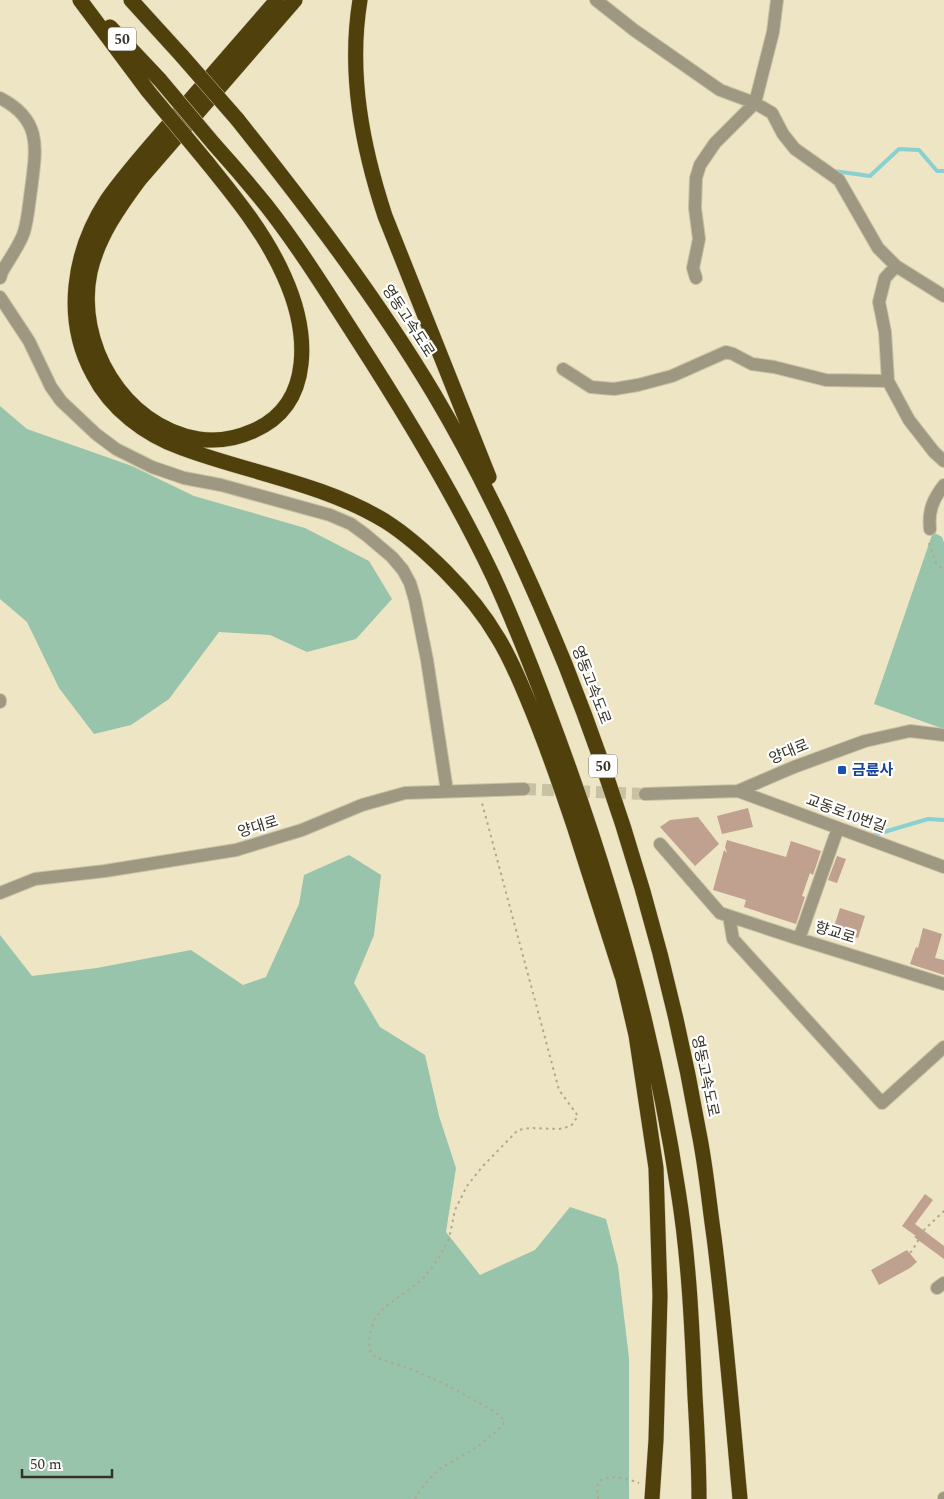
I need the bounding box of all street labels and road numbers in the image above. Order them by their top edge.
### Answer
road number: 50 [108,28,136,50]
street label: 영동고속도로 [376,280,440,362]
street label: 영동고속도로 [565,642,617,728]
street label: 양대로 [765,734,813,770]
road number: 50 [589,754,617,778]
street label: 교동로10번길 [803,789,889,839]
street label: 양대로 [235,810,281,844]
street label: 향교로 [812,916,858,950]
street label: 영동고속도로 [685,1033,725,1119]

